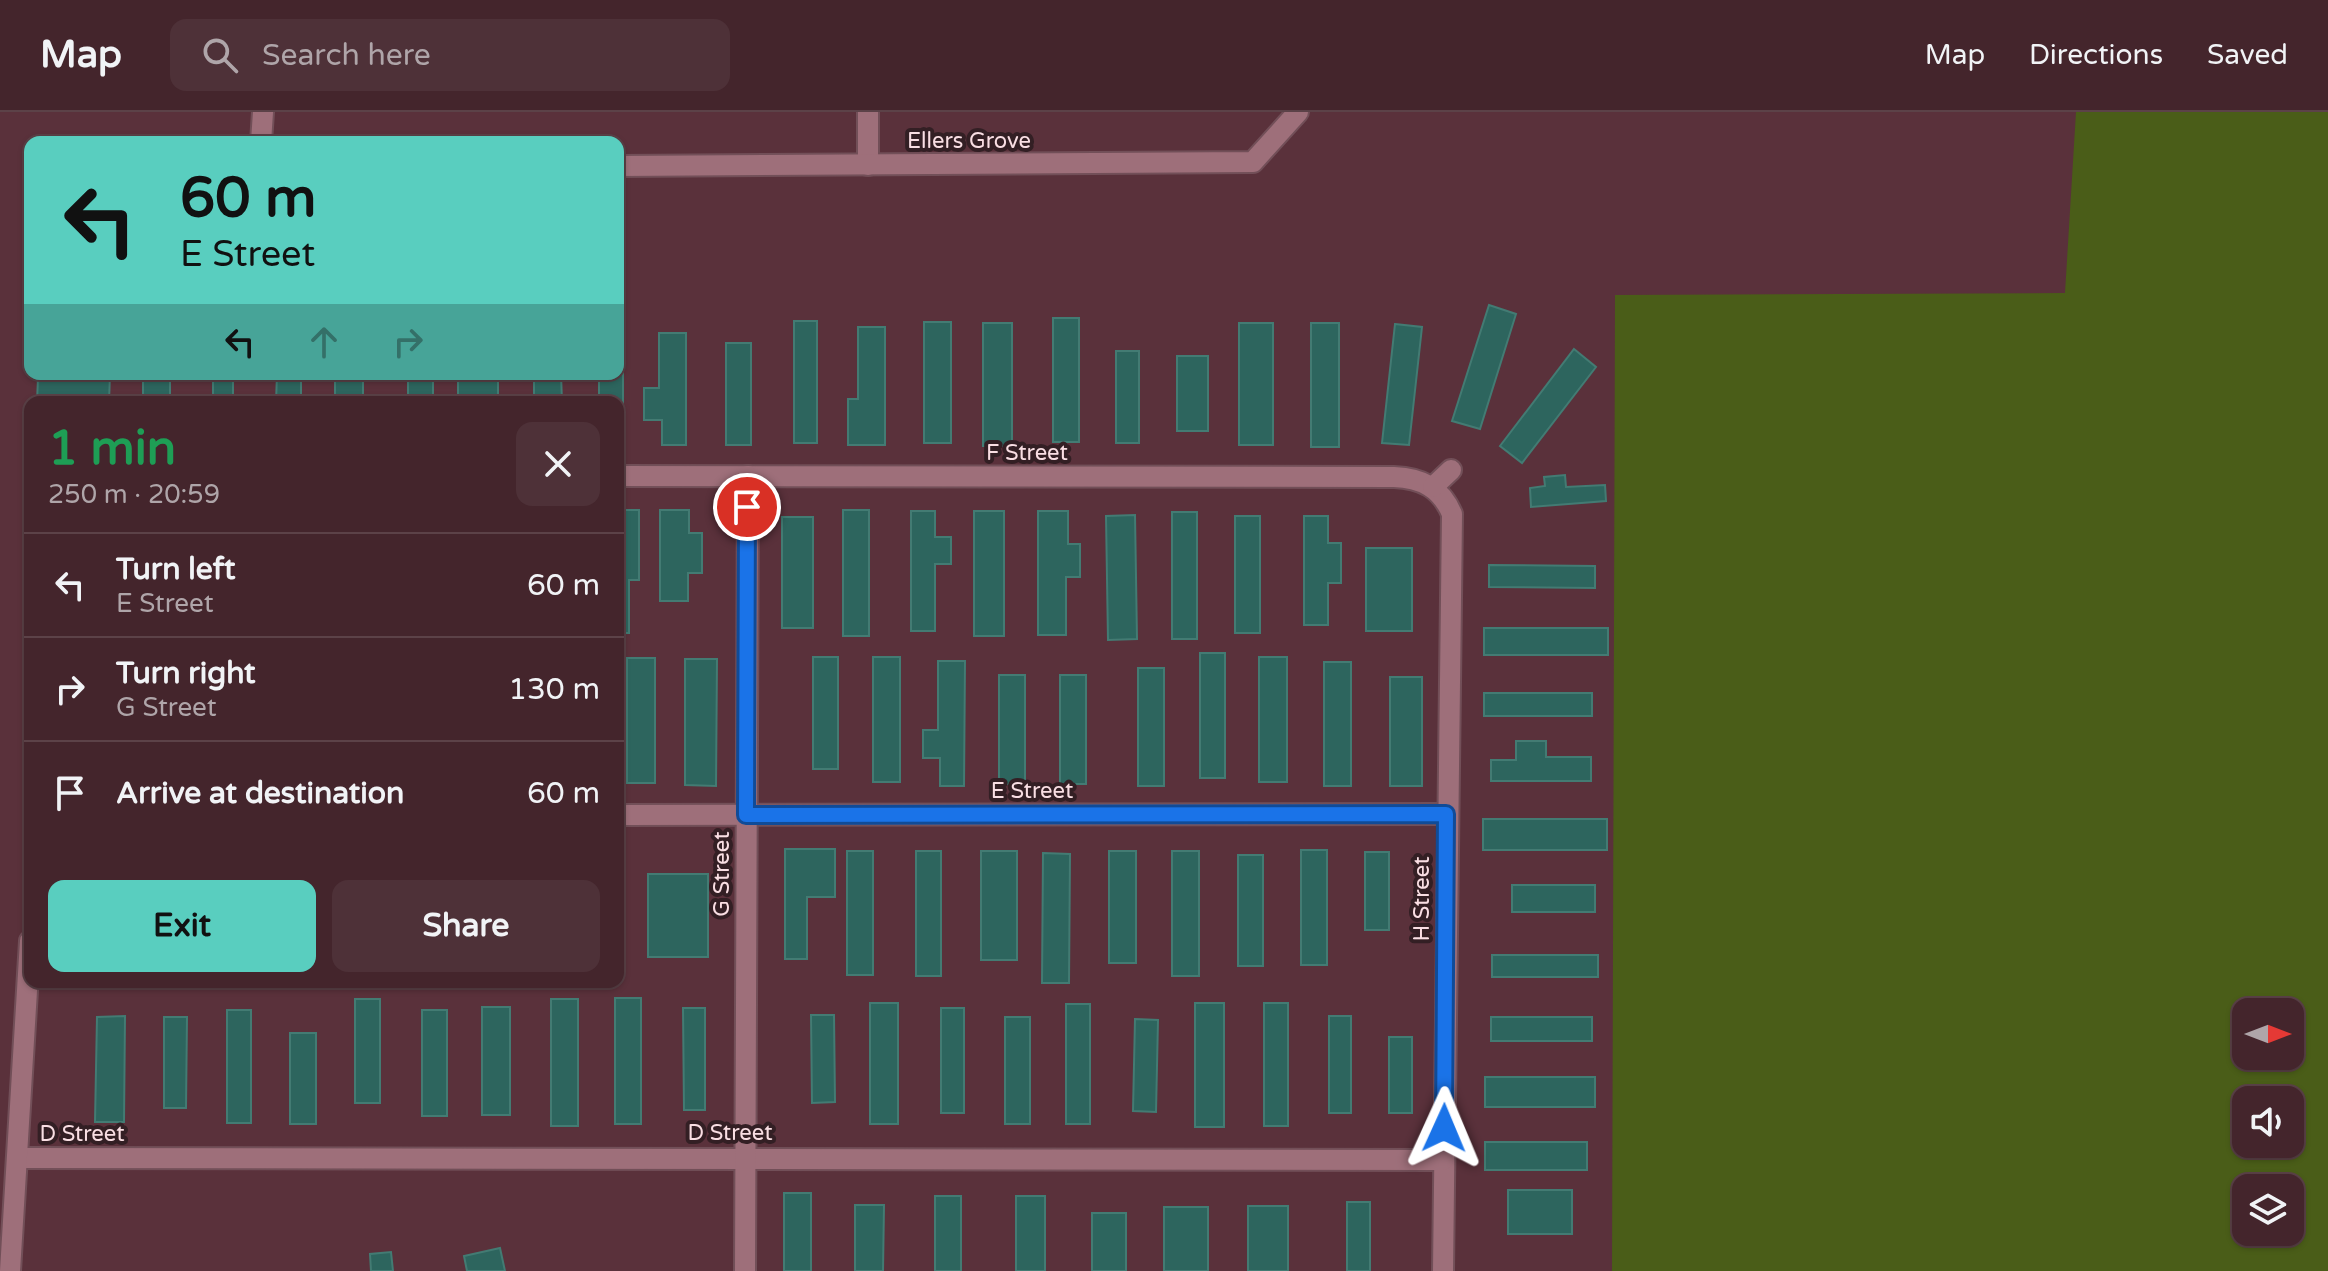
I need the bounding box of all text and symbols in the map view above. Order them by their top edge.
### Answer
search box [170,19,730,91]
text: Map [40,32,122,78]
icon: search [198,33,242,77]
text: Search here [262,37,431,74]
text: Map [1925,38,1985,72]
text: Directions [2029,38,2163,72]
text: Saved [2207,38,2288,72]
street label: Ellers Grove [907,128,1031,154]
text: 60 m [180,165,316,232]
icon: left [48,168,152,272]
text: E Street [180,233,315,276]
icon: left [218,320,262,364]
icon: ahead [302,320,346,364]
icon: right [386,320,430,364]
text: 1 min [48,420,176,478]
button: close [516,422,600,506]
street label: F Street [986,440,1068,466]
pin [713,473,781,541]
text: 250 m · 20:59 [48,479,220,510]
icon: arrive [725,485,769,529]
text: Turn left [116,551,235,588]
icon: left [48,563,92,607]
text: 60 m [527,567,600,604]
text: E Street [116,588,214,619]
text: Turn right [116,655,256,692]
icon: right [48,667,92,711]
text: 130 m [508,671,600,708]
text: G Street [116,692,217,723]
icon: arrive [48,771,92,815]
text: Arrive at destination [116,775,404,812]
text: 60 m [527,775,600,812]
street label: E Street [991,778,1073,804]
street label: G Street [709,831,735,917]
street label: H Street [1409,856,1435,942]
button: Exit [48,880,316,972]
button: Share [332,880,600,972]
north arrow [2232,998,2304,1070]
map controls [2232,998,2304,1246]
position arrow [1402,1086,1486,1170]
button: sound [2232,1086,2304,1158]
street label: D Street [687,1120,773,1146]
street label: D Street [39,1121,125,1147]
button: layers [2232,1174,2304,1246]

